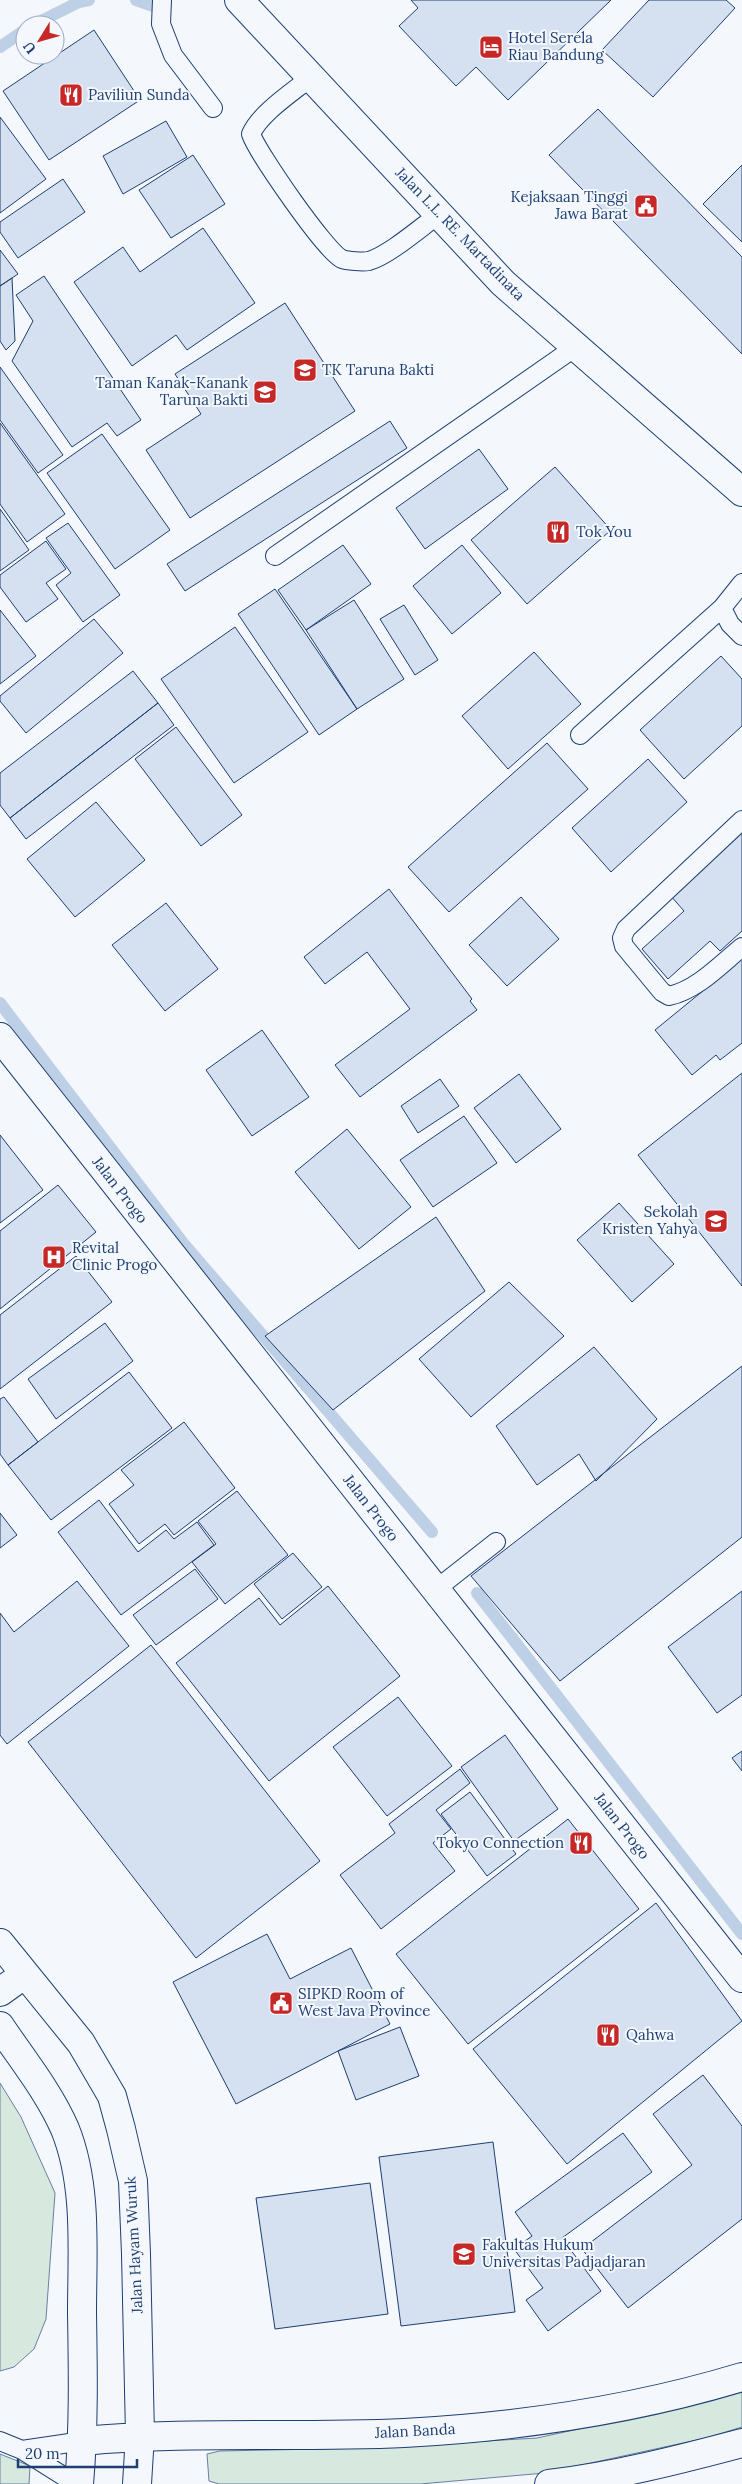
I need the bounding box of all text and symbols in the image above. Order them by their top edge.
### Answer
north arrow [15,15,65,65]
place label: Hotel Serela Riau Bandung [508,28,604,64]
hotel icon: Hotel Serela Riau Bandung [478,34,504,60]
text: U [19,38,40,57]
restaurant icon: Paviliun Sunda [58,82,84,108]
place label: Paviliun Sunda [88,85,190,104]
street label: Jalan L.L. RE. Martadinata [391,162,529,305]
place label: Kejaksaan Tinggi Jawa Barat [511,187,628,223]
public building icon: Kejaksaan Tinggi Jawa Barat [633,193,659,219]
school or university icon: TK Taruna Bakti [292,357,318,383]
place label: TK Taruna Bakti [322,360,434,379]
place label: Taman Kanak-Kanank Taruna Bakti [95,373,248,409]
school or university icon: Taman Kanak-Kanank Taruna Bakti [252,379,278,405]
restaurant icon: Tok You [545,519,571,545]
place label: Tok You [576,522,632,541]
street label: Jalan Progo [88,1152,152,1227]
place label: Sekolah Kristen Yahya [602,1202,698,1238]
school or university icon: Sekolah Kristen Yahya [703,1208,729,1234]
place label: Revital Clinic Progo [72,1238,158,1274]
hospital icon: Revital Clinic Progo [41,1244,67,1270]
street label: Jalan Progo [339,1470,403,1545]
street label: Jalan Progo [590,1788,654,1863]
restaurant icon: Tokyo Connection [568,1830,594,1856]
place label: Tokyo Connection [436,1833,564,1852]
place label: SIPKD Room of West Java Province [298,1984,430,2020]
public building icon: SIPKD Room of West Java Province [268,1990,294,2016]
restaurant icon: Qahwa [595,2022,621,2048]
place label: Qahwa [626,2025,674,2044]
street label: Jalan Hayam Wuruk [120,2176,147,2315]
place label: Fakultas Hukum Universitas Padjadjaran [482,2235,646,2271]
school or university icon: Fakultas Hukum Universitas Padjadjaran [451,2241,477,2267]
street label: Jalan Banda [373,2419,456,2442]
scale bar [18,2436,136,2468]
text: 20 m [25,2444,60,2463]

